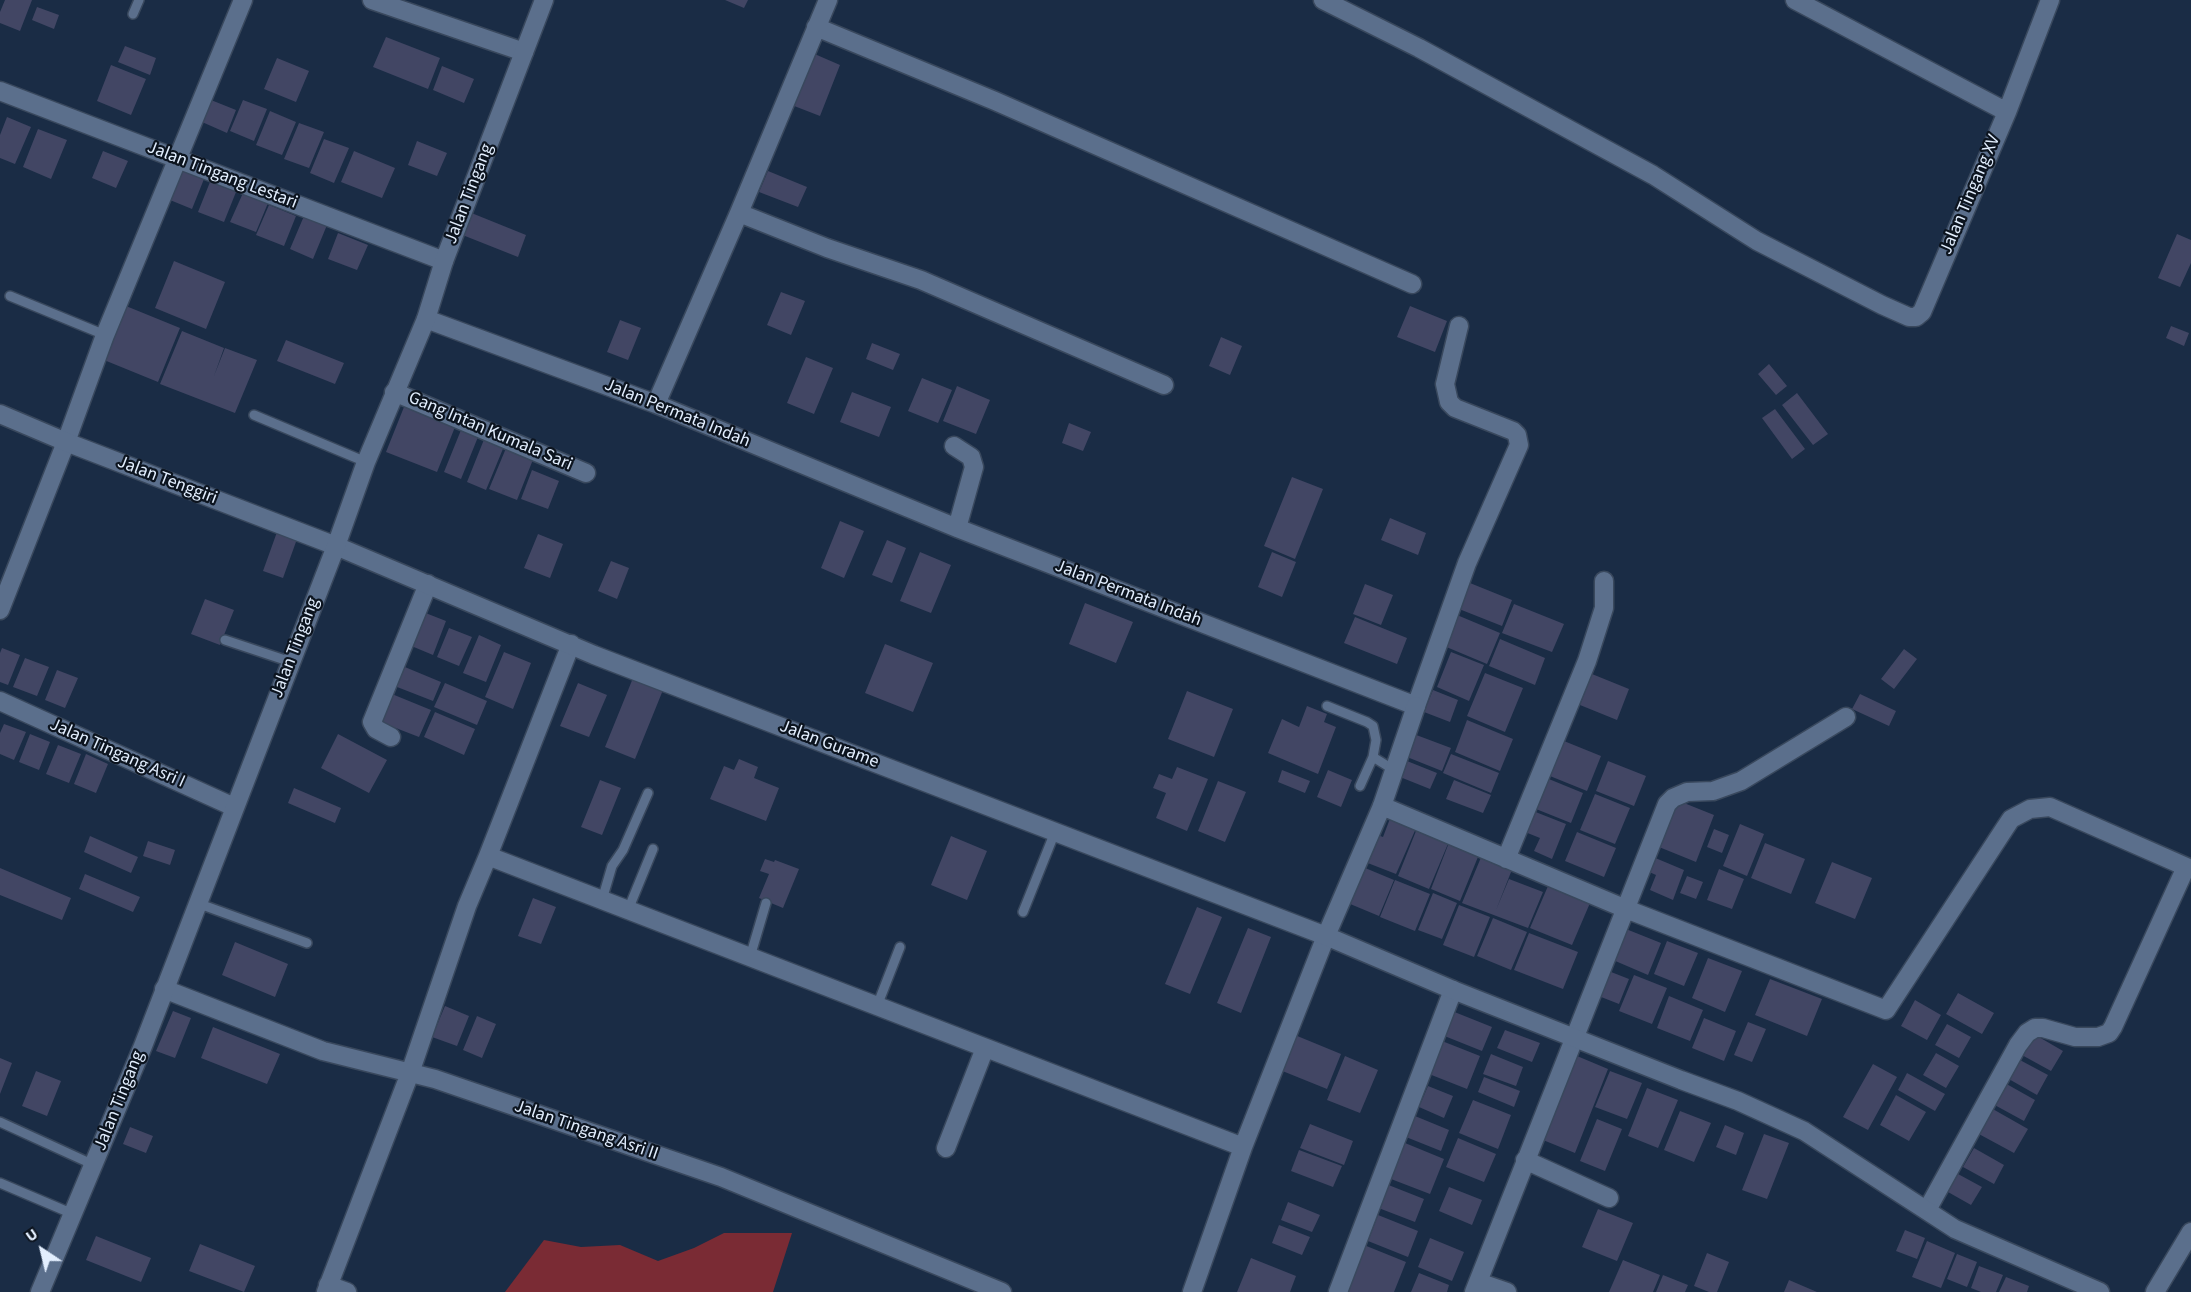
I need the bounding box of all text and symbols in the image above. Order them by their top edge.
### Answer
street label: Jalan Tingang XV [1936,132,2006,258]
street label: Jalan Tingang Lestari [144,137,300,215]
street label: Jalan Tingang [441,141,499,247]
street label: Jalan Permata Indah [601,375,753,453]
street label: Gang Intan Kumala Sari [405,388,575,476]
street label: Jalan Tenggiri [114,452,220,510]
street label: Jalan Permata Indah [1052,556,1204,632]
street label: Jalan Tingang [267,595,325,701]
street label: Jalan Tingang Asri I [46,714,188,794]
street label: Jalan Gurame [776,716,882,774]
street label: Jalan Tingang [90,1048,150,1154]
street label: Jalan Tingang Asri II [511,1096,661,1166]
north arrow [12,1220,72,1280]
text: U [21,1223,42,1247]

